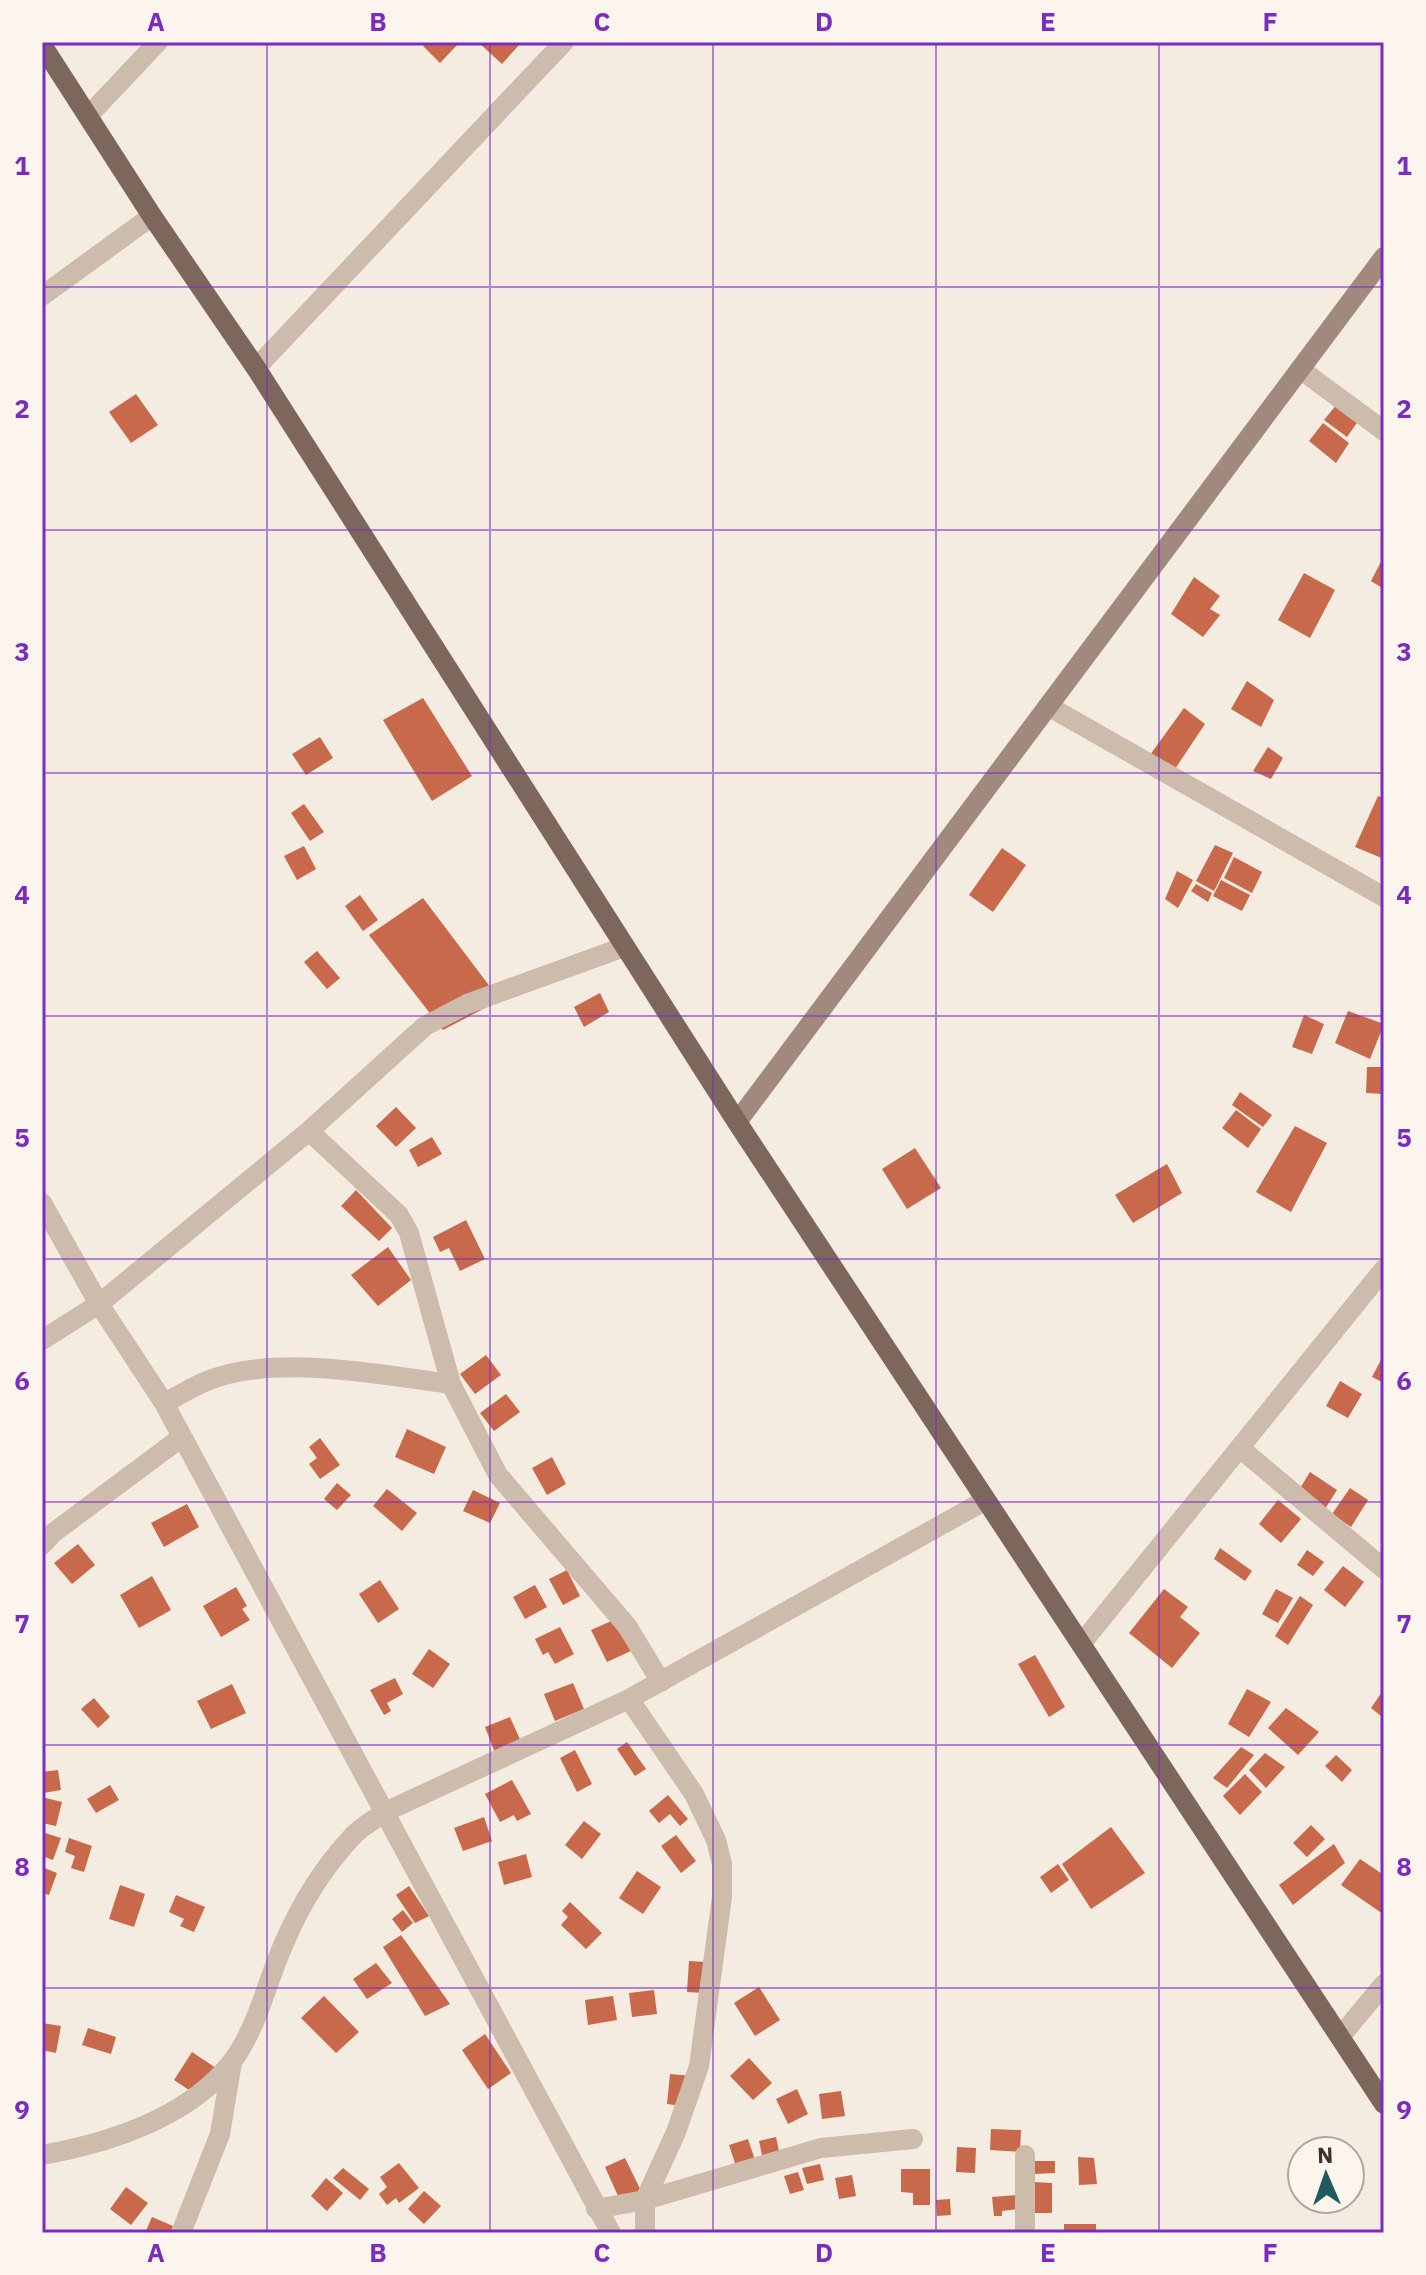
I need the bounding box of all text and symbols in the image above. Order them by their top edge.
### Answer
text: A [147,4,165,38]
text: B [369,4,387,38]
text: C [594,4,611,38]
text: D [815,4,833,38]
text: E [1040,4,1056,38]
text: F [1262,4,1278,38]
text: 1 [14,148,30,182]
text: 1 [1396,148,1412,182]
text: 2 [14,391,30,425]
text: 2 [1396,391,1412,425]
text: 3 [14,634,30,668]
text: 3 [1396,634,1412,668]
text: 4 [14,877,30,911]
text: 4 [1396,877,1412,911]
text: 5 [14,1120,30,1154]
text: 5 [1396,1120,1412,1154]
text: 6 [14,1363,30,1397]
text: 6 [1396,1363,1412,1397]
text: 7 [14,1606,30,1640]
text: 7 [1396,1606,1412,1640]
text: 8 [14,1849,30,1883]
text: 8 [1396,1849,1412,1883]
text: 9 [14,2092,30,2126]
text: 9 [1396,2092,1412,2126]
north arrow [1286,2135,1366,2215]
text: N [1317,2140,1334,2169]
text: A [147,2235,165,2269]
text: B [369,2235,387,2269]
text: C [594,2235,611,2269]
text: D [815,2235,833,2269]
text: E [1040,2235,1056,2269]
text: F [1262,2235,1278,2269]

